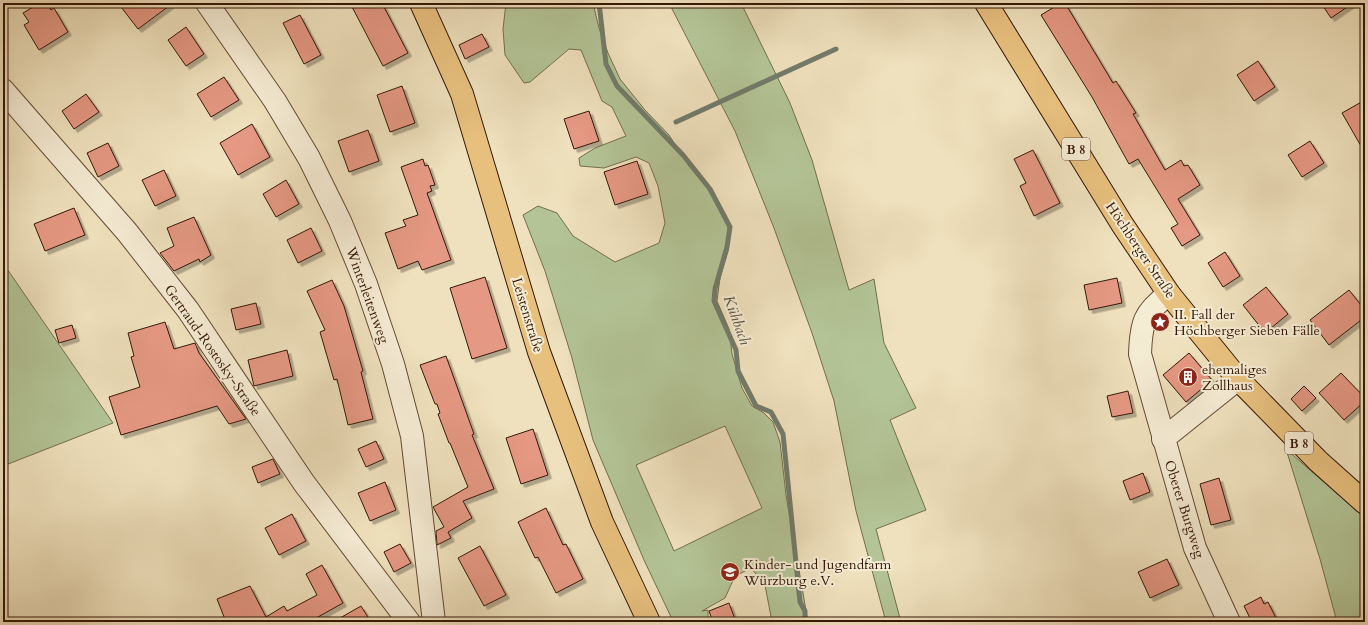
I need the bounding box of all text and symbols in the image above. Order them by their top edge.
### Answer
road number: B 8 [1062,138,1090,160]
street label: Höchberger Straße [1101,198,1180,302]
street label: Winterleitenweg [341,243,394,346]
street label: Leistenstraße [507,275,548,355]
street label: Gertraud-Rostosky-Straße [160,281,265,420]
water label: Kühbach [719,292,756,348]
place label: II. Fall der Höchberger Sieben Fälle [1174,305,1320,340]
place icon: II. Fall der Höchberger Sieben Fälle [1149,311,1171,333]
place label: ehemaliges Zollhaus [1202,360,1267,395]
building icon: ehemaliges Zollhaus [1177,366,1199,388]
road number: B 8 [1285,432,1313,454]
street label: Oberer Burgweg [1160,458,1209,561]
place label: Kinder- und Jugendfarm Würzburg e.V. [743,555,892,590]
school or university icon: Kinder- und Jugendfarm Würzburg e.V. [719,561,741,583]

